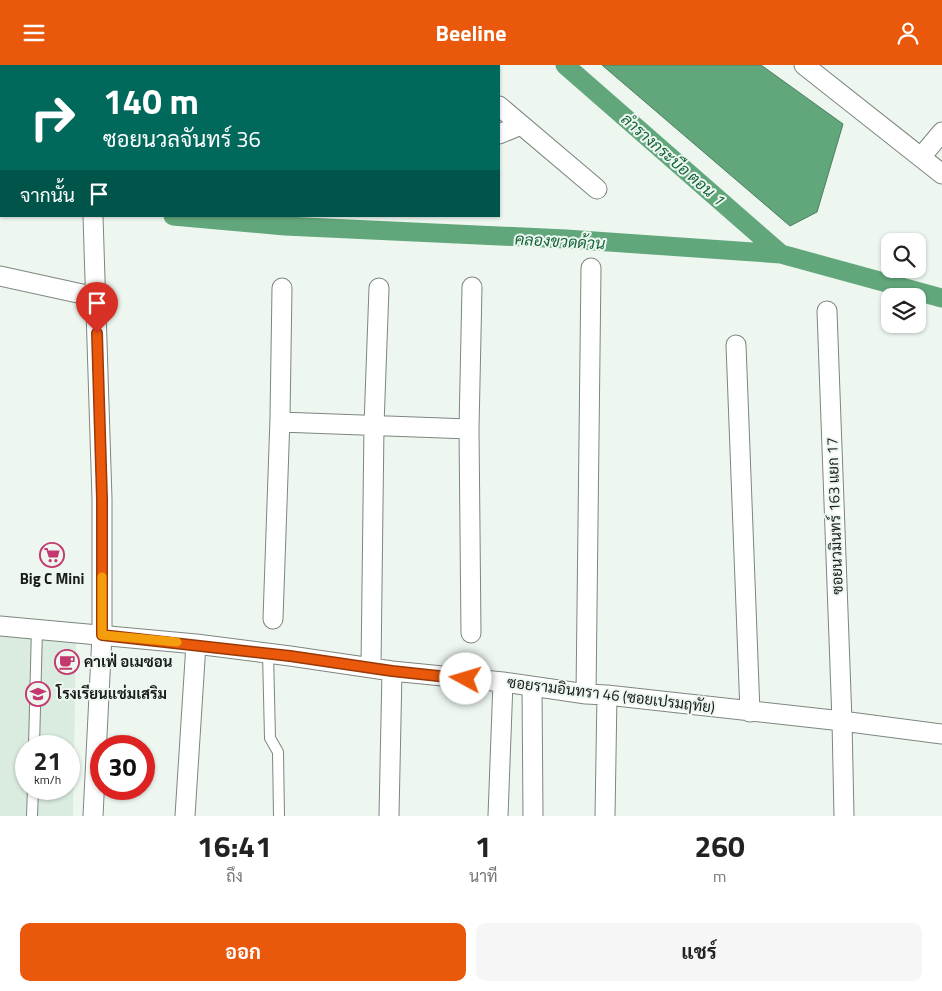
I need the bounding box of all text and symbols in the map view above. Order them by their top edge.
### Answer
text: Beeline [436,16,506,50]
icon: menu [20,19,48,47]
icon: person [894,19,922,47]
text: 140 m [103,74,199,128]
icon: right [20,85,85,150]
water label: ลำรางกระบือ ตอน 1 [616,107,730,211]
text: ซอยนวลจันทร์ 36 [103,122,261,156]
text: จากนั้น [20,180,75,209]
icon: arrive [85,180,113,208]
water label: คลองขวดด้วน [514,227,606,255]
map controls [881,233,926,333]
button: search [881,233,926,278]
pin [76,282,118,333]
button: layers [881,288,926,333]
icon: arrive [83,289,111,317]
street label: ซอยนวมินทร์ 163 แยก 17 [820,437,849,595]
supermarket icon: Big C Mini [39,542,65,568]
place label: Big C Mini [20,567,84,590]
cafe icon: คาเฟ่ อเมซอน [54,649,80,675]
place label: คาเฟ่ อเมซอน [84,650,173,673]
position arrow [439,652,491,704]
street label: ซอยรามอินทรา 46 (ซอยเปรมฤทัย) [506,670,716,719]
school or university icon: โรงเรียนแช่มเสริม [25,681,51,707]
place label: โรงเรียนแช่มเสริม [55,682,167,705]
speed limit sign: 30 [90,735,155,800]
text: 21 [33,742,62,780]
text: km/h [34,770,61,789]
text: 16:41 [197,823,272,869]
text: 1 [475,823,492,869]
text: 260 [695,823,745,869]
text: ถึง [226,864,243,888]
text: นาที [469,864,497,888]
text: m [713,864,726,888]
button: ออก [20,923,466,981]
button: แชร์ [476,923,922,981]

